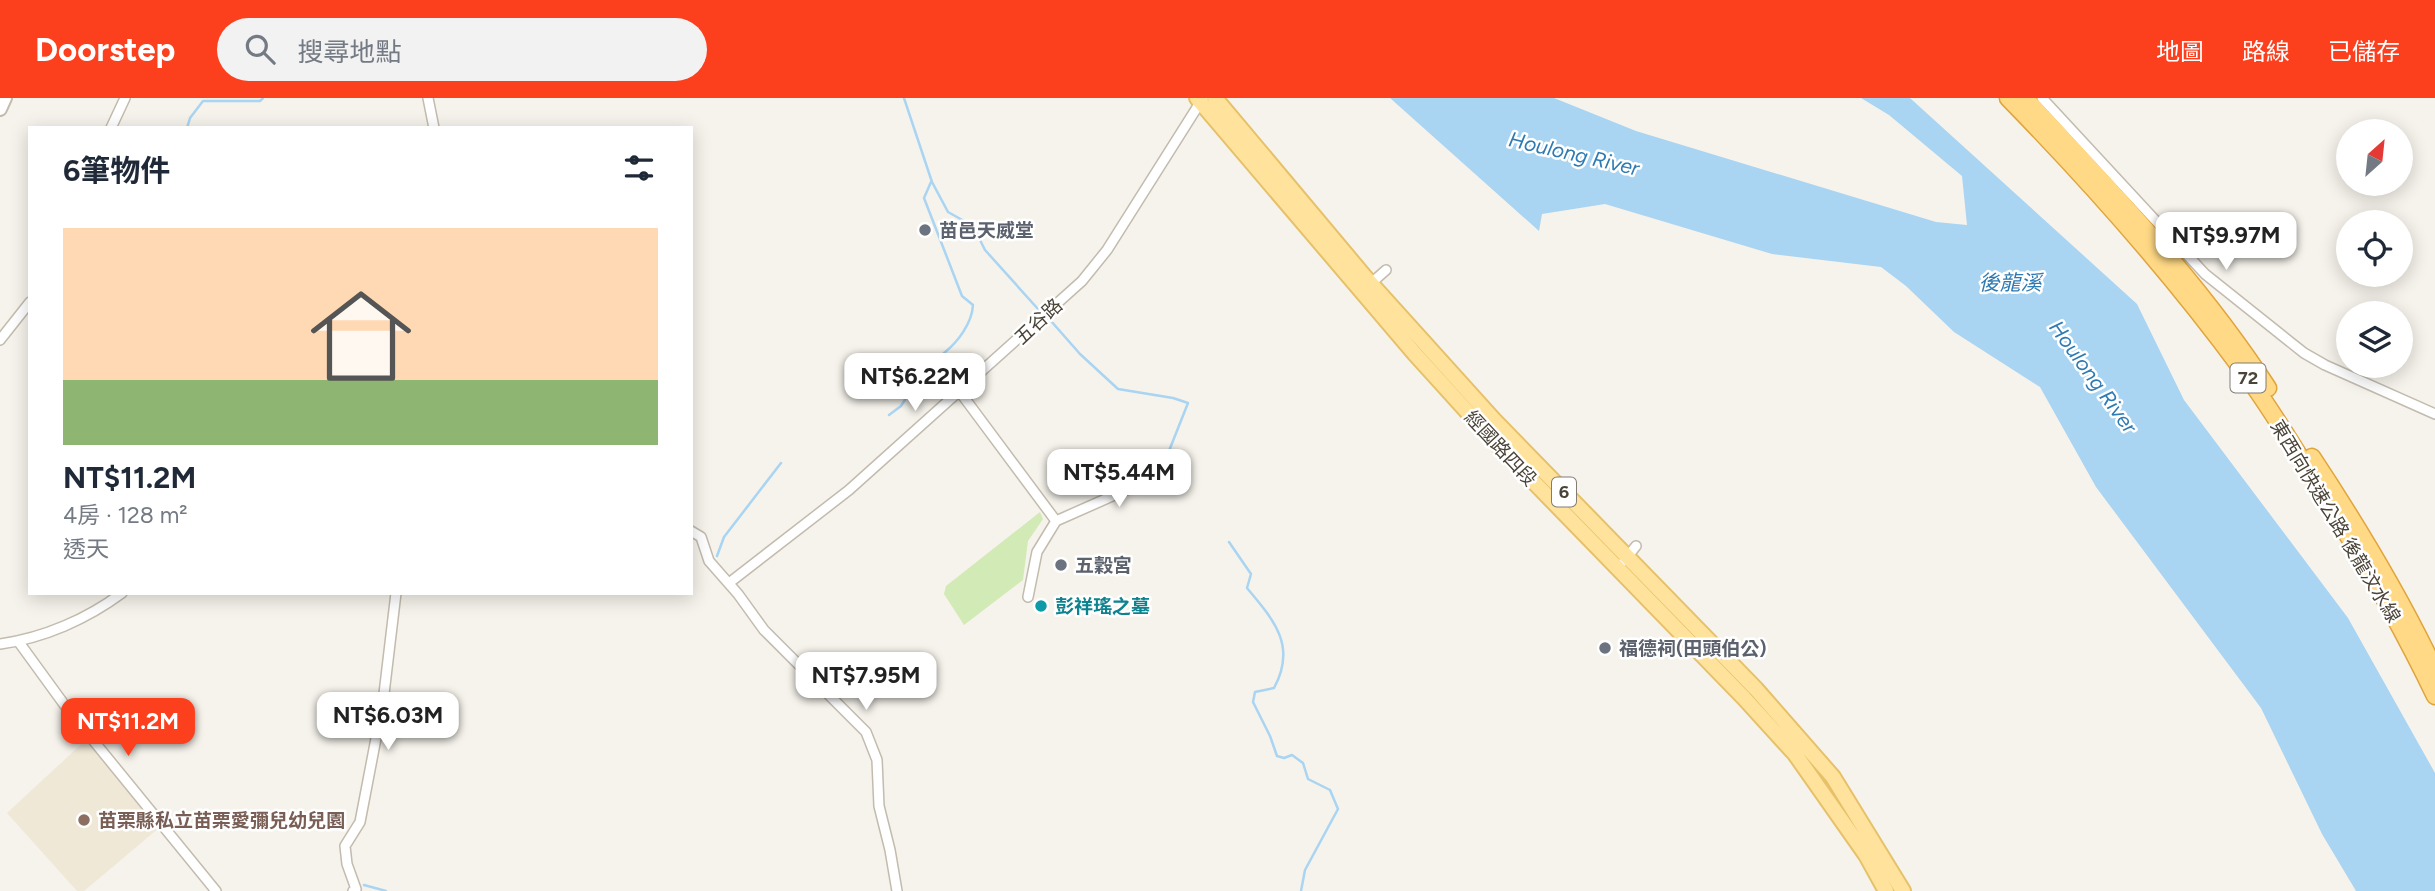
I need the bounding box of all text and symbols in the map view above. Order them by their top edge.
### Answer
search box [217,18,707,81]
text: Doorstep [35,30,175,69]
icon: search [241,30,279,68]
text: 搜尋地點 [297,36,401,68]
text: 地圖 [2156,37,2204,66]
text: 路線 [2242,37,2290,66]
text: 已儲存 [2328,37,2400,66]
north arrow [2336,119,2413,196]
map controls [2336,119,2413,378]
water label: Houlong River [1506,126,1643,181]
icon: filters [620,149,658,187]
text: 6筆物件 [63,152,170,189]
button: locate [2336,210,2413,287]
pin: NT$9.97M [2154,212,2298,272]
place label: 苗邑天威堂 [939,219,1034,242]
text: NT$9.97M [2172,221,2280,249]
marker: 苗邑天威堂 [917,222,933,238]
water label: 後龍溪 [1979,270,2044,295]
icon: home [298,273,424,399]
street label: 五谷路 [1010,294,1067,349]
button: layers [2336,301,2413,378]
water label: Houlong River [2044,316,2143,439]
pin: NT$6.22M [843,354,987,413]
text: NT$6.22M [860,362,970,390]
road number: 72 [2230,364,2266,392]
street label: 經國路四段 [1460,406,1541,491]
street label: 東西向快速公路 後龍汶水線 [2266,416,2405,627]
pin: NT$5.44M [1047,450,1191,509]
text: NT$5.44M [1063,458,1175,486]
text: NT$11.2M [63,459,196,496]
road number: 6 [1552,478,1576,506]
text: 4房 · 128 m² [63,501,188,529]
text: 透天 [63,535,109,563]
place label: 五穀宮 [1075,554,1132,577]
marker: 五穀宮 [1053,557,1069,573]
place label: 彭祥瑤之墓 [1055,595,1150,618]
marker: 彭祥瑤之墓 [1033,598,1049,614]
place label: 福德祠(田頭伯公) [1619,637,1767,660]
marker: 福德祠(田頭伯公) [1597,640,1613,656]
pin: NT$7.95M [794,652,938,712]
text: NT$7.95M [812,661,920,689]
pin: NT$6.03M [316,692,460,752]
pin: NT$11.2M [56,698,200,758]
text: NT$6.03M [333,701,443,729]
text: NT$11.2M [77,707,179,735]
place label: 苗栗縣私立苗栗愛彌兒幼兒園 [98,809,345,832]
marker: 苗栗縣私立苗栗愛彌兒幼兒園 [76,812,92,828]

